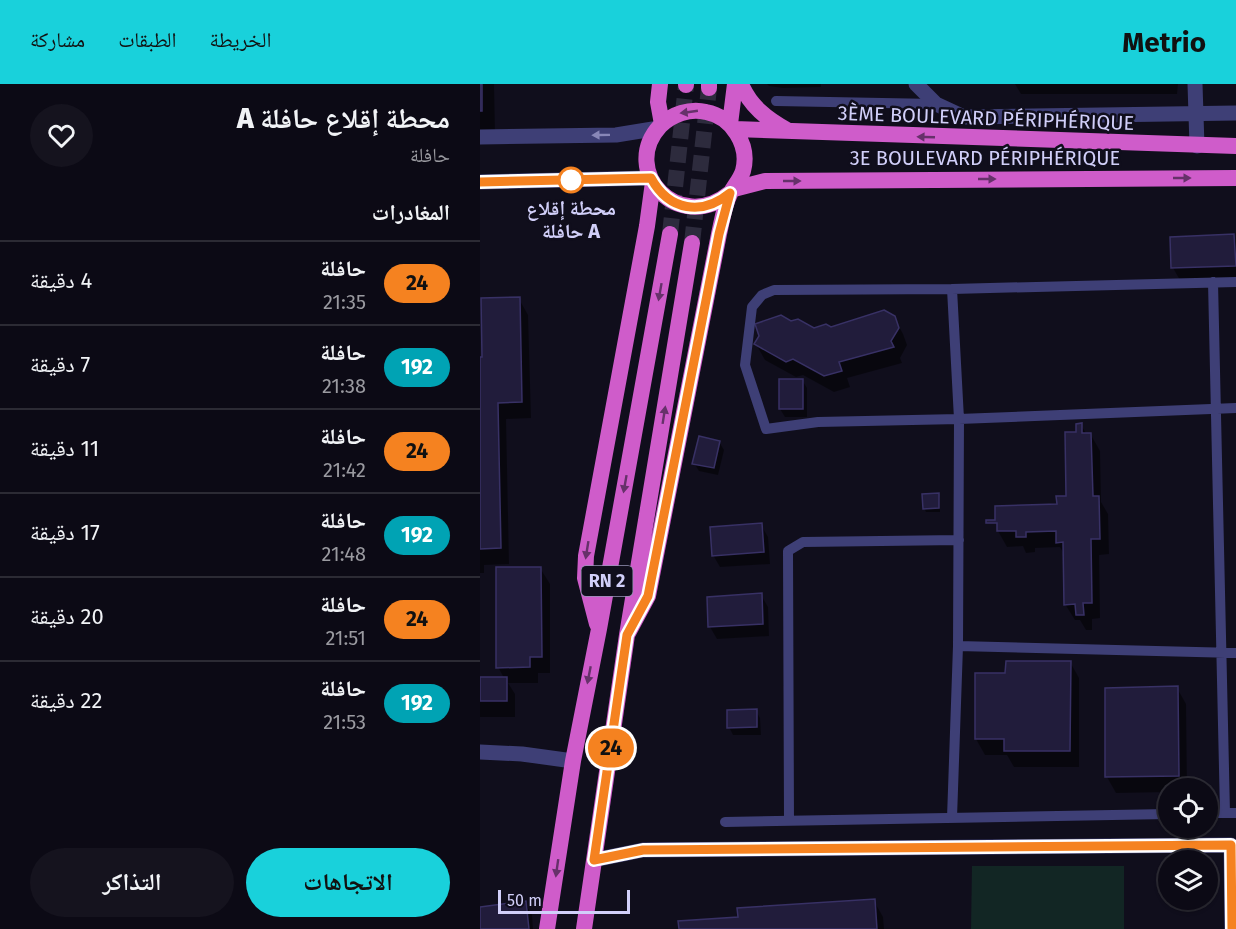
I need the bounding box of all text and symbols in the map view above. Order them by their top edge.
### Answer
text: Metrio [1122,26,1206,59]
text: مشاركة [30,27,85,53]
text: الطبقات [118,27,177,53]
text: الخريطة [210,27,271,53]
street label: 3ÈME BOULEVARD PÉRIPHÉRIQUE [837,101,1135,135]
text: محطة إقلاع حافلة A [237,102,450,135]
button: heart [30,104,93,167]
one-way arrow [679,108,698,117]
one-way arrow [592,131,611,140]
one-way arrow [916,132,935,141]
text: حافلة [410,143,450,167]
street label: 3E BOULEVARD PÉRIPHÉRIQUE [850,146,1120,170]
marker: محطة إقلاع حافلة A [558,167,584,193]
one-way arrow [1172,173,1191,183]
one-way arrow [977,174,996,184]
one-way arrow [782,176,801,186]
place label: محطة إقلاع حافلة A [526,196,616,243]
text: المغادرات [372,199,450,226]
text: حافلة [320,255,366,282]
text: 4 دقيقة [30,267,92,294]
text: 24 [406,270,428,296]
one-way arrow [655,282,664,301]
text: 21:35 [323,290,366,314]
text: حافلة [320,339,366,366]
text: 7 دقيقة [30,351,90,378]
text: 192 [401,354,433,380]
text: 21:38 [322,374,366,398]
one-way arrow [659,405,668,424]
text: حافلة [320,423,366,450]
text: 11 دقيقة [30,435,99,462]
text: 24 [406,438,428,464]
text: 21:42 [323,458,366,482]
one-way arrow [620,474,629,493]
text: حافلة [320,507,366,534]
text: 17 دقيقة [30,519,100,546]
text: 192 [401,522,433,548]
one-way arrow [583,541,592,560]
text: 21:48 [322,542,366,566]
road number: RN 2 [582,566,632,596]
text: حافلة [320,591,366,618]
text: 20 دقيقة [30,603,104,630]
text: 24 [406,606,428,632]
text: 21:51 [325,626,366,650]
one-way arrow [584,666,594,685]
text: حافلة [320,675,366,702]
text: 22 دقيقة [30,687,102,714]
text: 192 [401,690,433,716]
text: 21:53 [323,710,366,734]
line badge: 24 [584,728,638,768]
text: 24 [600,735,622,761]
map controls [1158,778,1218,910]
button: locate [1158,778,1218,838]
button: التذاكر [30,848,234,917]
button: الاتجاهات [246,848,450,917]
button: layers [1158,850,1218,910]
one-way arrow [552,858,561,877]
scale bar [498,887,630,914]
text: 50 m [507,891,542,910]

